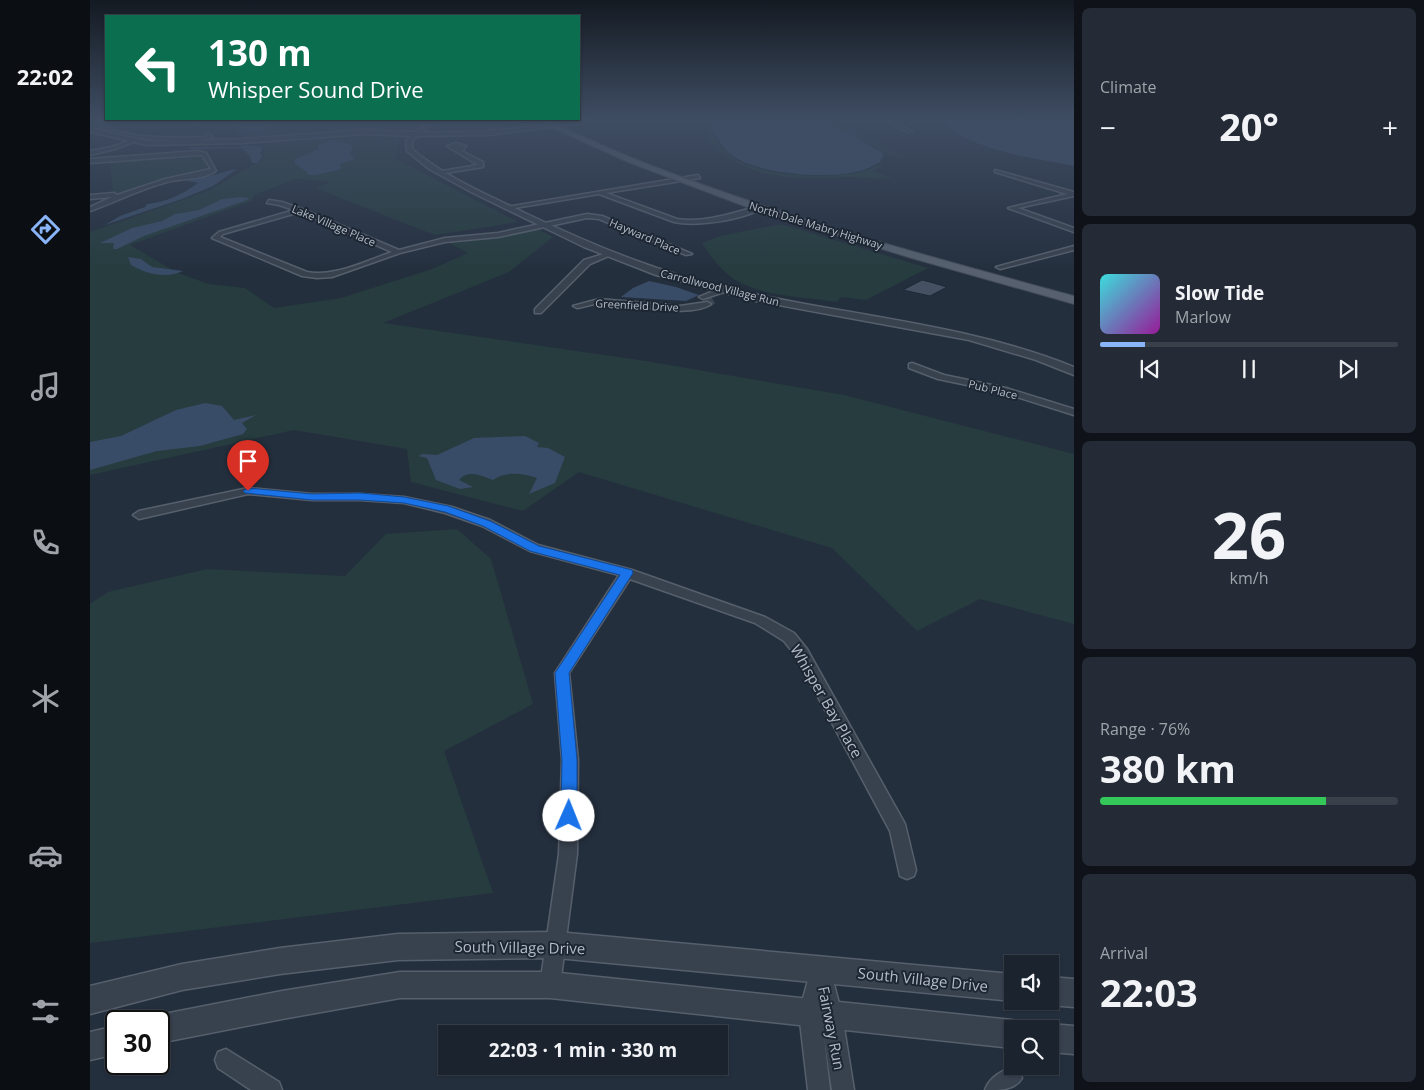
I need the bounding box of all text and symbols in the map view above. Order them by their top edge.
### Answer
text: 130 m [208,29,312,76]
icon: left [125,35,190,100]
text: 22:02 [17,61,73,91]
text: Whisper Sound Drive [208,74,424,104]
text: Climate [1100,76,1157,98]
text: 20° [1219,100,1279,152]
text: − [1100,108,1116,146]
text: + [1382,108,1398,146]
street label: North Dale Mabry Highway [748,198,885,253]
street label: Lake Village Place [290,201,378,249]
icon: directions [28,212,63,247]
street label: Hayward Place [607,214,683,258]
street label: Carrollwood Village Run [659,265,781,309]
text: Slow Tide [1175,280,1264,306]
street label: Greenfield Drive [595,295,679,315]
text: Marlow [1175,306,1231,328]
icon: previous [1136,355,1164,383]
icon: pause [1235,355,1263,383]
icon: next [1334,355,1362,383]
icon: music [28,369,63,404]
street label: Pub Place [967,376,1019,402]
pin [227,440,269,491]
icon: arrive [234,447,262,475]
text: 26 [1212,490,1286,578]
icon: phone [28,525,63,560]
text: km/h [1230,567,1268,589]
street label: Whisper Bay Place [786,641,868,761]
icon: climate [28,681,63,716]
text: Range · 76% [1100,718,1190,740]
text: 380 km [1100,742,1236,794]
position arrow [542,789,594,841]
icon: car [28,838,63,873]
street label: South Village Drive [454,936,586,958]
text: Arrival [1100,942,1148,964]
map controls [1004,955,1059,1075]
button: sound [1004,955,1059,1010]
street label: South Village Drive [857,962,989,996]
text: 22:03 [1100,966,1198,1018]
street label: Fairway Run [814,984,850,1072]
icon: filters [28,994,63,1029]
speed limit sign: 30 [105,1010,170,1075]
button: search [1004,1020,1059,1075]
text: 22:03 · 1 min · 330 m [489,1037,677,1063]

